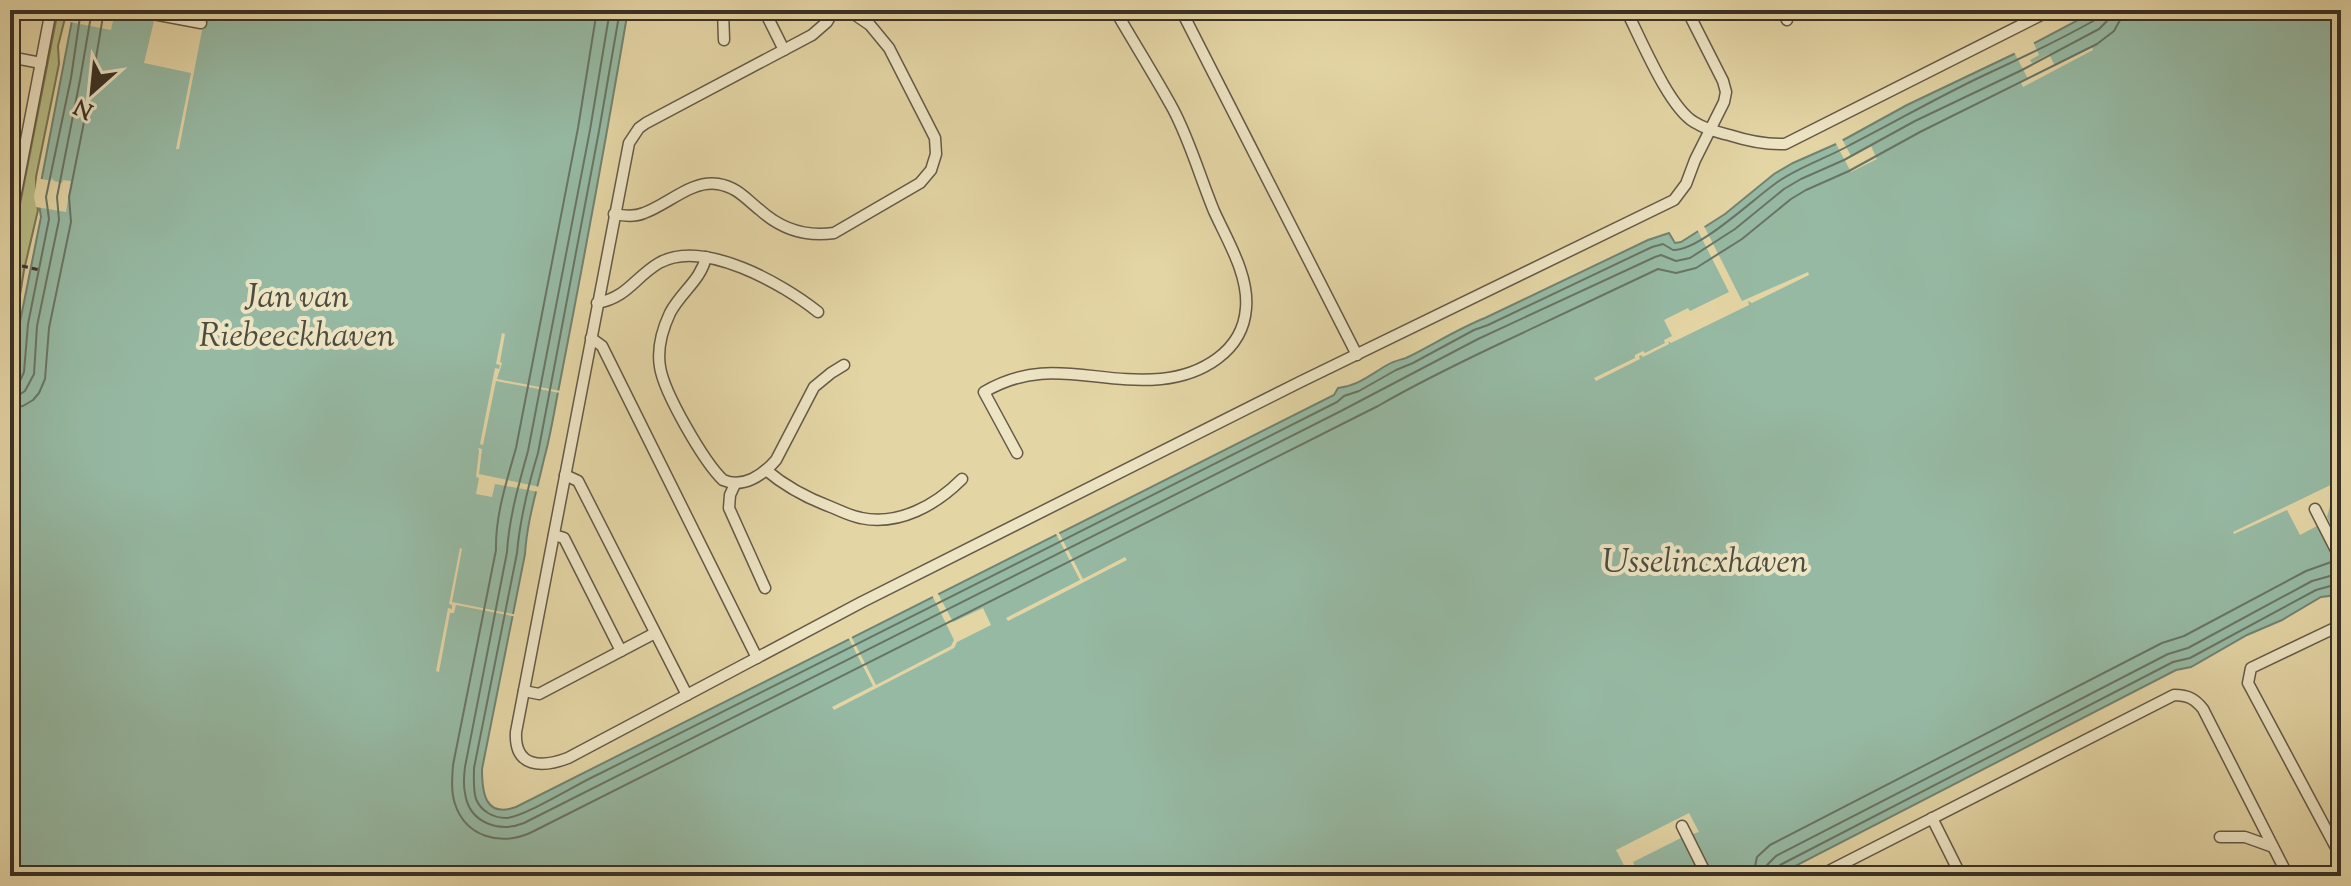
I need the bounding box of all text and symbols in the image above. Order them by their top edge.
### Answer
north arrow [52,52,132,132]
text: N [69,89,99,125]
water label: Jan van Riebeeckhaven [199,274,395,362]
water label: Usselincxhaven [1602,539,1808,588]

